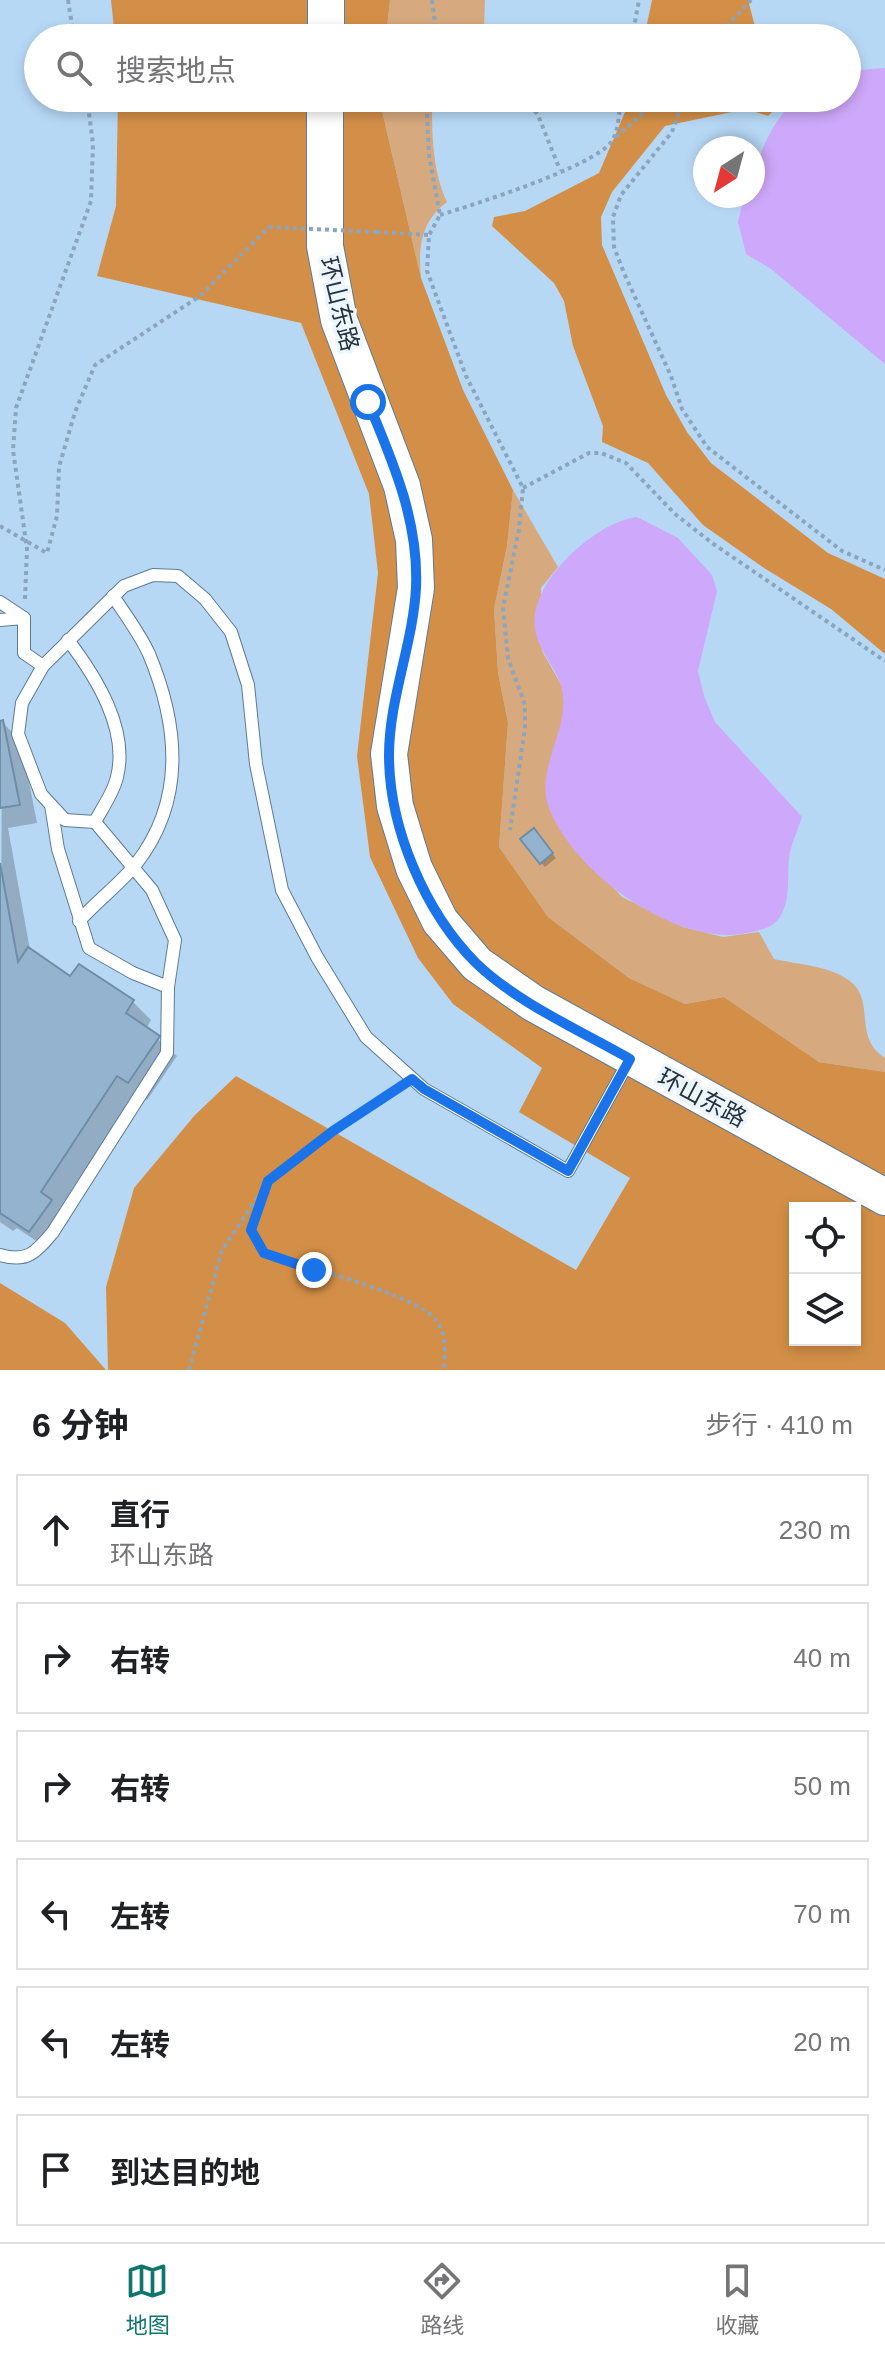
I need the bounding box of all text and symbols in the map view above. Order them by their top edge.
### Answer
search box [24,24,861,112]
icon: search [52,46,96,90]
text: 搜索地点 [116,54,236,87]
north arrow [693,136,765,208]
street label: 环山东路 [315,254,364,354]
route start [350,384,386,420]
street label: 环山东路 [654,1063,751,1132]
map controls [789,1202,861,1346]
button: locate [789,1202,861,1274]
route end [296,1252,332,1288]
button: layers [789,1274,861,1346]
text: 6 分钟 [32,1406,128,1444]
text: 步行 · 410 m [706,1410,853,1440]
text: 直行 [110,1498,170,1531]
icon: ahead [34,1508,78,1552]
text: 230 m [779,1515,851,1545]
text: 环山东路 [110,1540,214,1570]
icon: right [34,1636,78,1680]
text: 40 m [793,1643,851,1673]
text: 右转 [110,1644,170,1677]
icon: right [34,1764,78,1808]
text: 50 m [793,1771,851,1801]
text: 右转 [110,1772,170,1805]
icon: left [34,1892,78,1936]
text: 70 m [793,1899,851,1929]
text: 左转 [110,1900,170,1933]
icon: left [34,2020,78,2064]
text: 20 m [793,2027,851,2057]
text: 左转 [110,2028,170,2061]
icon: arrive [34,2148,78,2192]
text: 到达目的地 [110,2156,260,2189]
tab: 地图 [125,2259,170,2339]
tab: 路线 [420,2259,465,2339]
tab: 收藏 [715,2259,760,2339]

